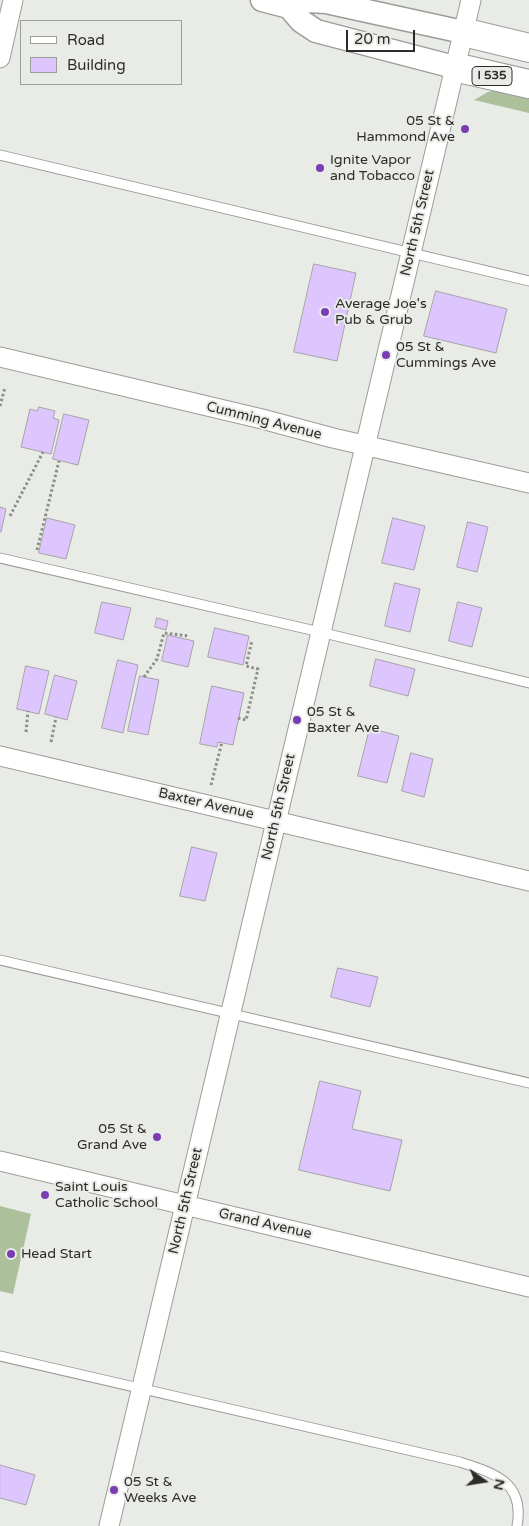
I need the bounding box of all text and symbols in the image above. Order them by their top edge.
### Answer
legend [20,20,182,85]
scale bar [349,20,418,52]
text: 20 m [354,30,391,48]
text: Road [67,31,105,49]
text: Building [67,56,126,74]
road number: I 535 [472,66,512,85]
place label: 05 St & Hammond Ave [356,113,455,146]
marker: 05 St & Hammond Ave [459,123,471,135]
place label: Ignite Vapor and Tobacco [330,152,415,184]
marker: Ignite Vapor and Tobacco [314,162,326,174]
street label: North 5th Street [398,168,438,278]
place label: Average Joe's Pub & Grub [335,296,427,328]
marker: Average Joe's Pub & Grub [319,306,331,318]
place label: 05 St & Cummings Ave [396,339,496,372]
marker: 05 St & Cummings Ave [380,349,392,361]
street label: Cumming Avenue [205,399,323,443]
place label: 05 St & Baxter Ave [307,704,380,736]
marker: 05 St & Baxter Ave [291,714,303,726]
street label: North 5th Street [259,752,299,862]
street label: Baxter Avenue [157,785,255,823]
place label: 05 St & Grand Ave [77,1121,147,1154]
marker: 05 St & Grand Ave [151,1131,163,1143]
street label: North 5th Street [166,1146,206,1256]
place label: Saint Louis Catholic School [55,1179,158,1212]
marker: Saint Louis Catholic School [39,1189,51,1201]
street label: Grand Avenue [217,1205,313,1243]
place label: Head Start [21,1246,92,1262]
marker: Head Start [5,1248,17,1260]
north arrow [459,1456,509,1506]
place label: 05 St & Weeks Ave [124,1474,196,1506]
text: N [490,1477,509,1492]
marker: 05 St & Weeks Ave [108,1484,120,1496]

